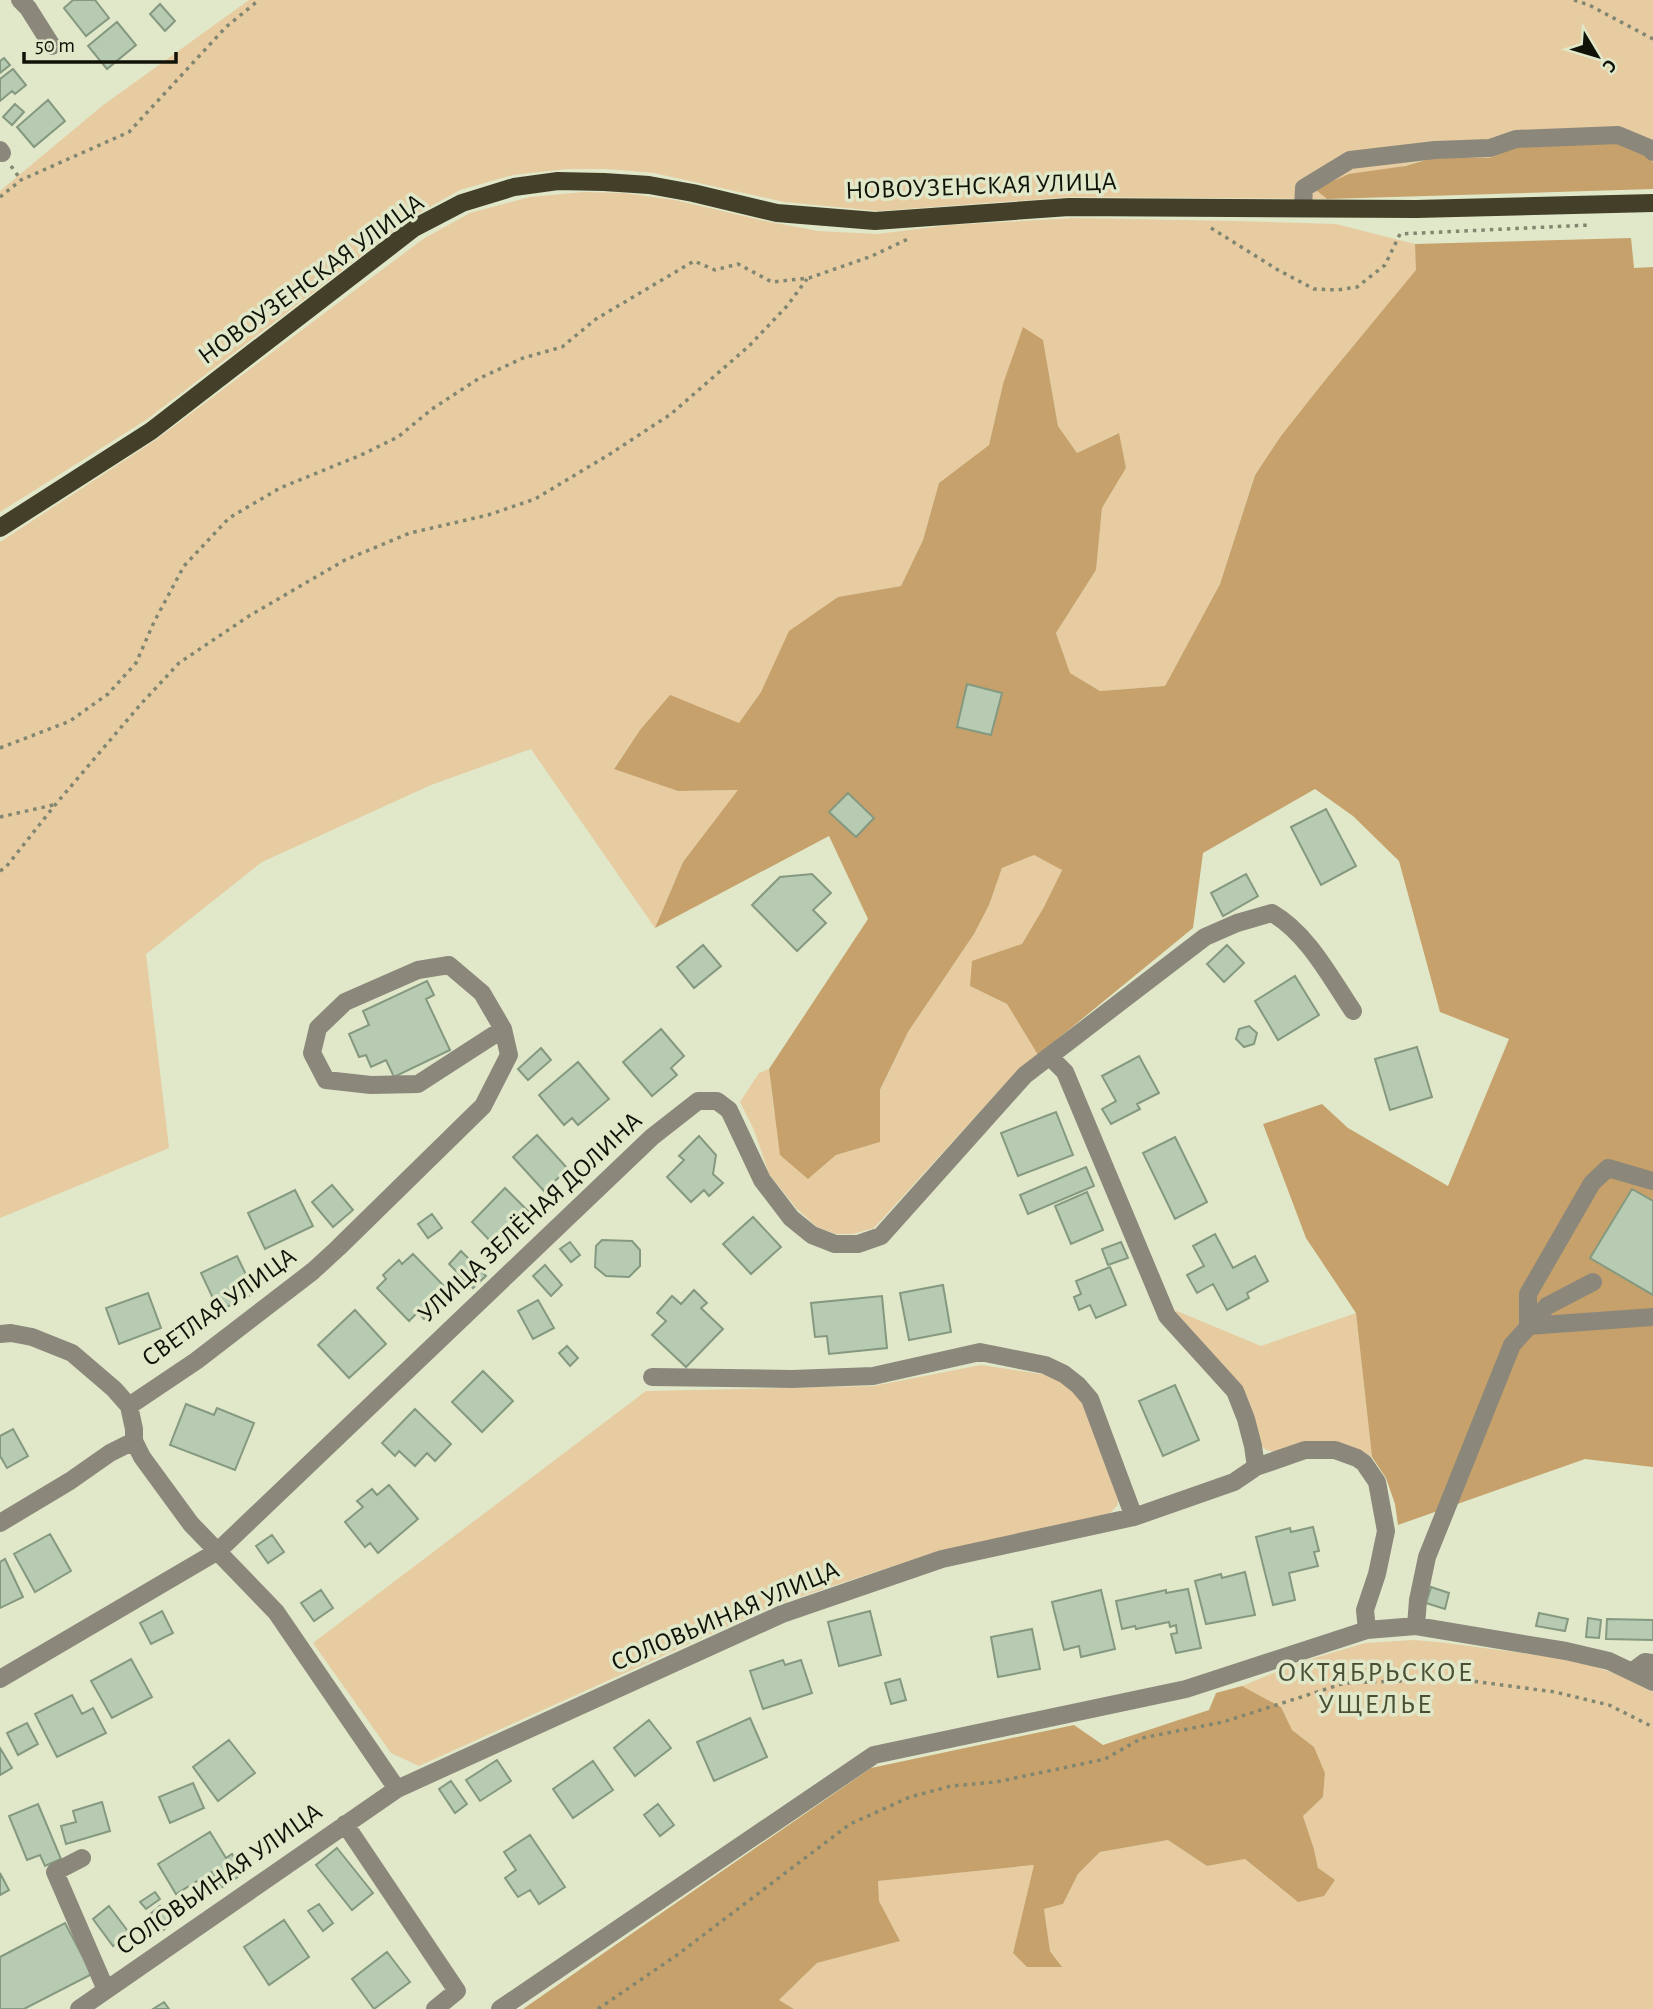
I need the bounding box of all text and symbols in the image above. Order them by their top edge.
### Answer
scale bar [24,21,177,65]
north arrow [1562,21,1632,91]
text: 50 m [35,35,75,56]
text: С [1598,56,1620,76]
street label: НОВОУЗЕНСКАЯ УЛИЦА [845,168,1117,204]
street label: НОВОУЗЕНСКАЯ УЛИЦА [194,189,428,369]
street label: УЛИЦА ЗЕЛЁНАЯ ДОЛИНА [413,1106,647,1327]
street label: СВЕТЛАЯ УЛИЦА [137,1243,301,1371]
street label: СОЛОВЬИНАЯ УЛИЦА [607,1556,843,1676]
district label: ОКТЯБРЬСКОЕ УЩЕЛЬЕ [1278,1659,1474,1719]
street label: СОЛОВЬИНАЯ УЛИЦА [111,1798,327,1960]

